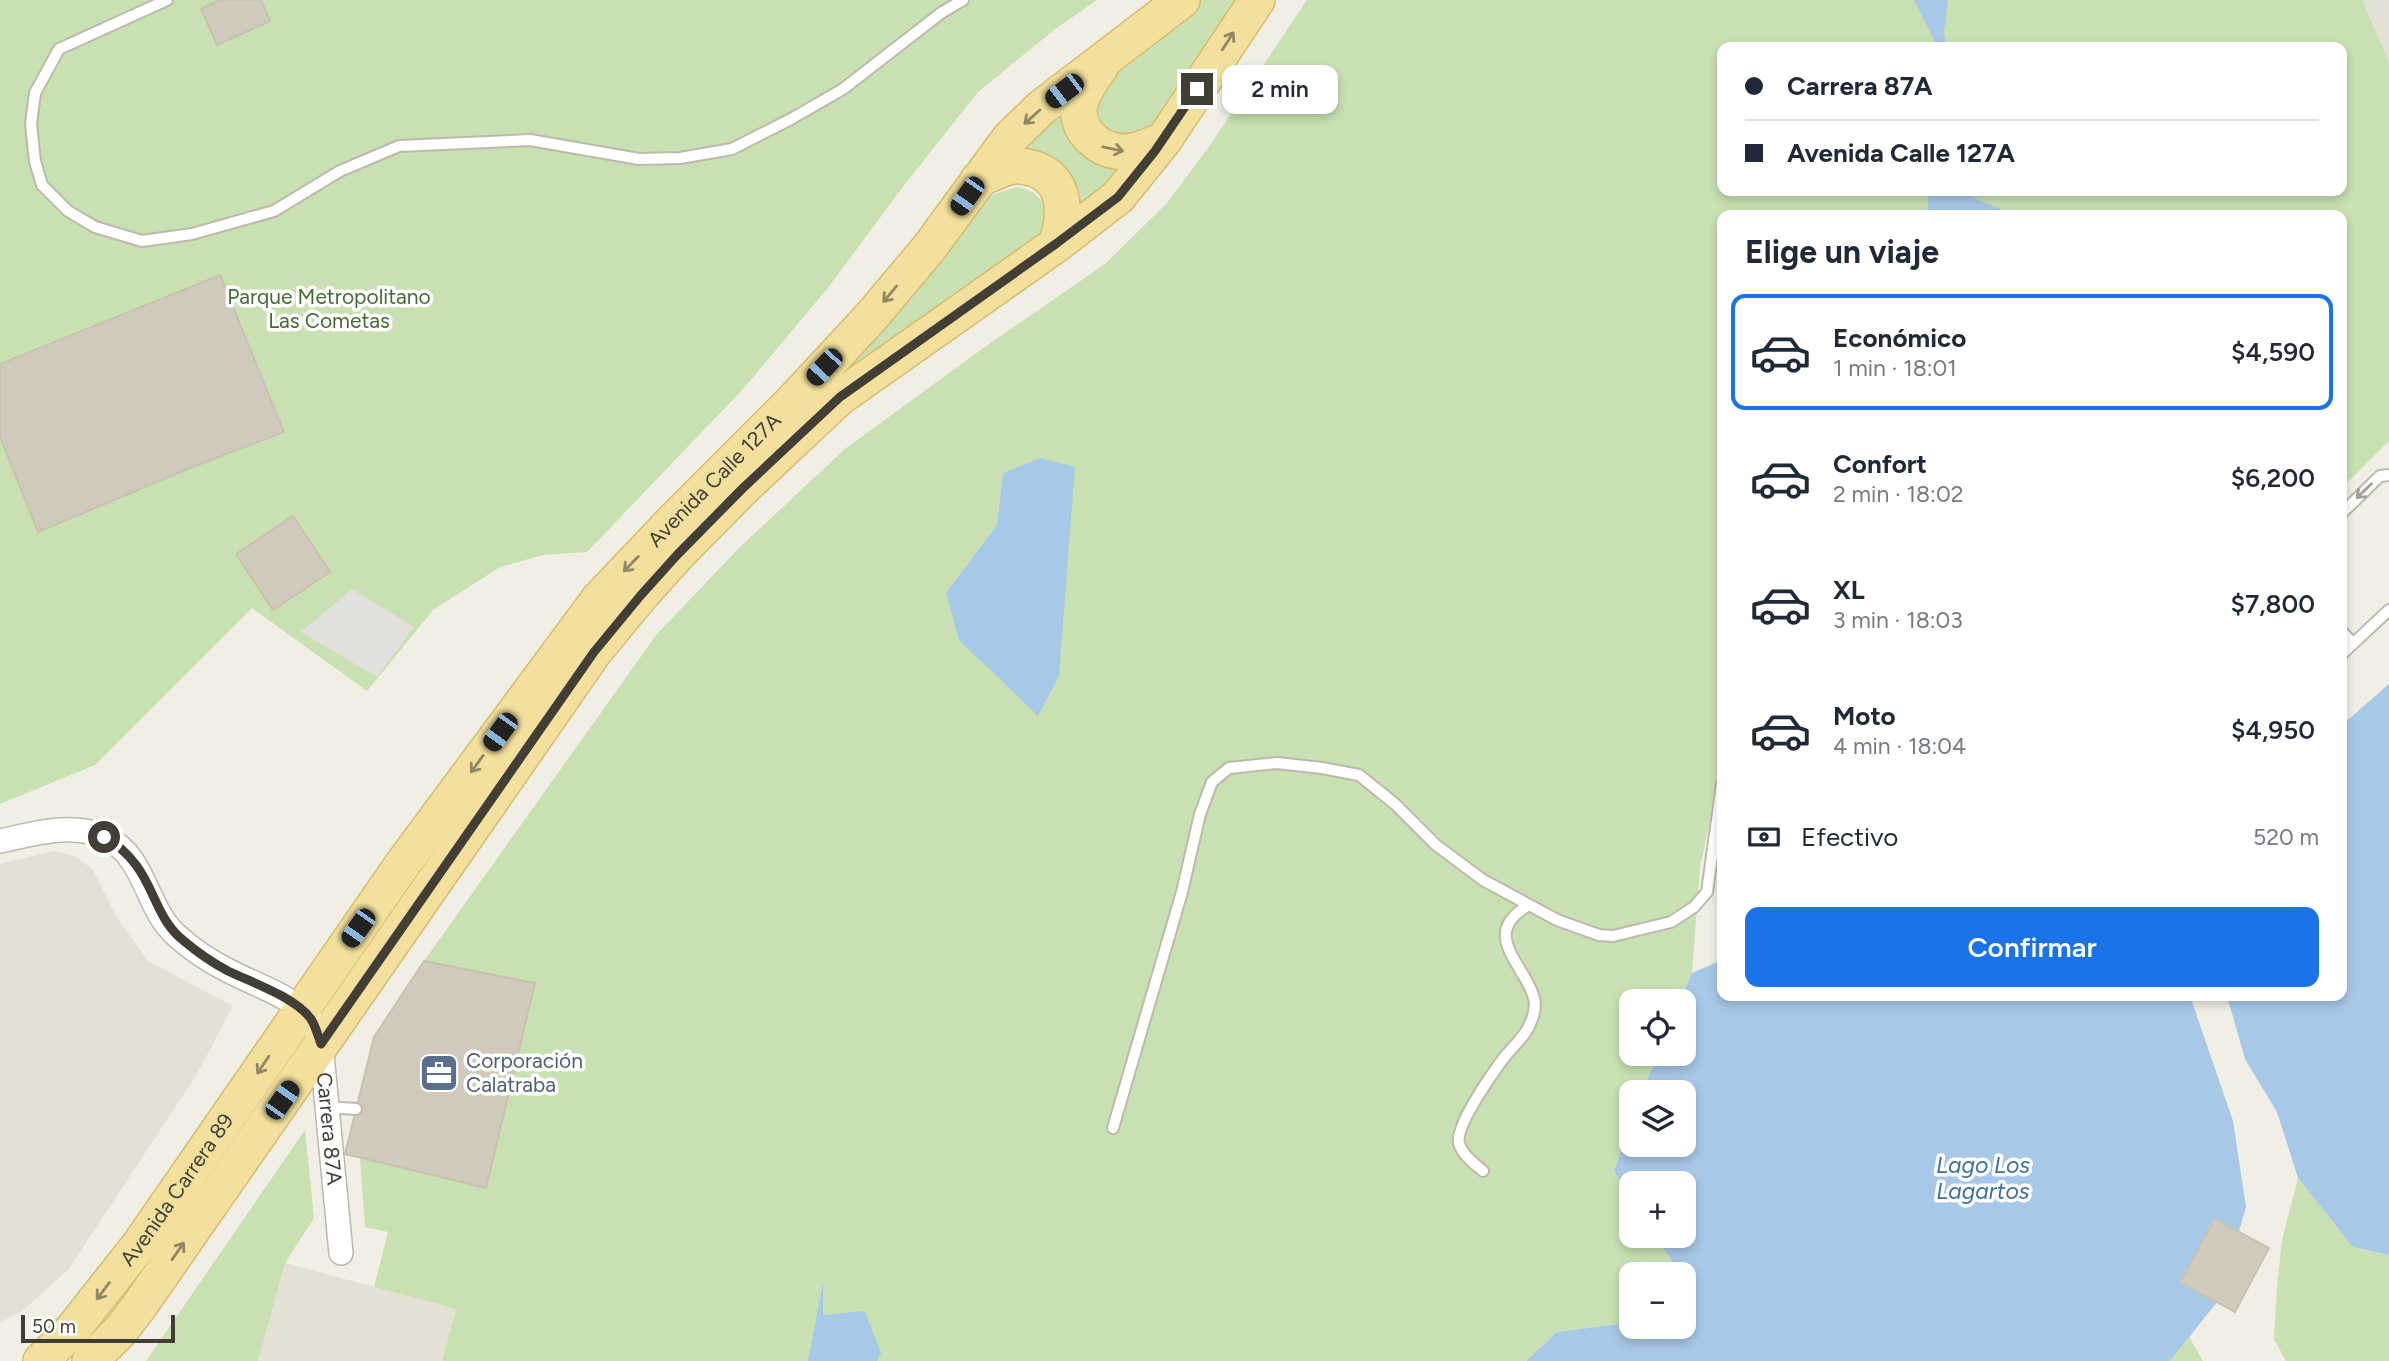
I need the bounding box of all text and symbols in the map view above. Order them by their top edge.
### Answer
one-way arrow [1221,32,1236,51]
callout: 2 min [1222,64,1337,114]
car [1041,70,1088,112]
text: Carrera 87A [1787,70,1933,102]
route end [1181,73,1213,105]
text: 2 min [1251,75,1309,103]
one-way arrow [1023,109,1041,125]
text: Avenida Calle 127A [1787,137,2015,169]
one-way arrow [1101,143,1124,156]
car [947,173,988,219]
text: Elige un viaje [1745,233,1939,271]
park label: Parque Metropolitano Las Cometas [227,284,431,333]
one-way arrow [882,285,898,303]
icon: car [1749,321,1812,384]
text: Económico [1833,322,1966,354]
text: $4,590 [2231,336,2315,368]
car [802,344,847,390]
text: 1 min · 18:01 [1833,354,1957,382]
street label: Avenida Calle 127A [642,407,786,552]
icon: car [1749,447,1812,510]
text: Confort [1833,448,1927,480]
text: $6,200 [2231,462,2315,494]
text: 2 min · 18:02 [1833,480,1964,508]
one-way arrow [2356,483,2373,500]
one-way arrow [622,556,639,573]
icon: car [1749,573,1812,636]
text: XL [1833,574,1865,606]
text: $7,800 [2230,588,2315,620]
text: 3 min · 18:03 [1833,606,1963,634]
icon: car [1749,699,1812,762]
text: Moto [1833,700,1896,732]
car [480,709,521,755]
text: $4,950 [2231,714,2315,746]
text: 4 min · 18:04 [1833,732,1966,760]
one-way arrow [469,754,484,772]
icon: cash [1745,818,1783,856]
route start [88,821,120,853]
text: Efectivo [1801,821,1898,853]
text: 520 m [2253,823,2319,851]
car [338,905,379,951]
button: Confirmar [1745,907,2319,987]
map controls [1619,989,1696,1339]
button: locate [1619,989,1696,1066]
place label: Corporación Calatraba [466,1048,583,1097]
office icon: Corporación Calatraba [418,1052,460,1094]
one-way arrow [256,1055,270,1075]
street label: Carrera 87A [312,1071,347,1186]
car [262,1077,303,1123]
button: layers [1619,1080,1696,1157]
street label: Avenida Carrera 89 [115,1109,238,1271]
water label: Lago Los Lagartos [1936,1151,2030,1205]
button: + [1619,1171,1696,1248]
one-way arrow [171,1242,185,1261]
button: − [1619,1262,1696,1339]
one-way arrow [96,1282,111,1300]
scale bar [21,1312,175,1344]
text: 50 m [32,1315,76,1338]

